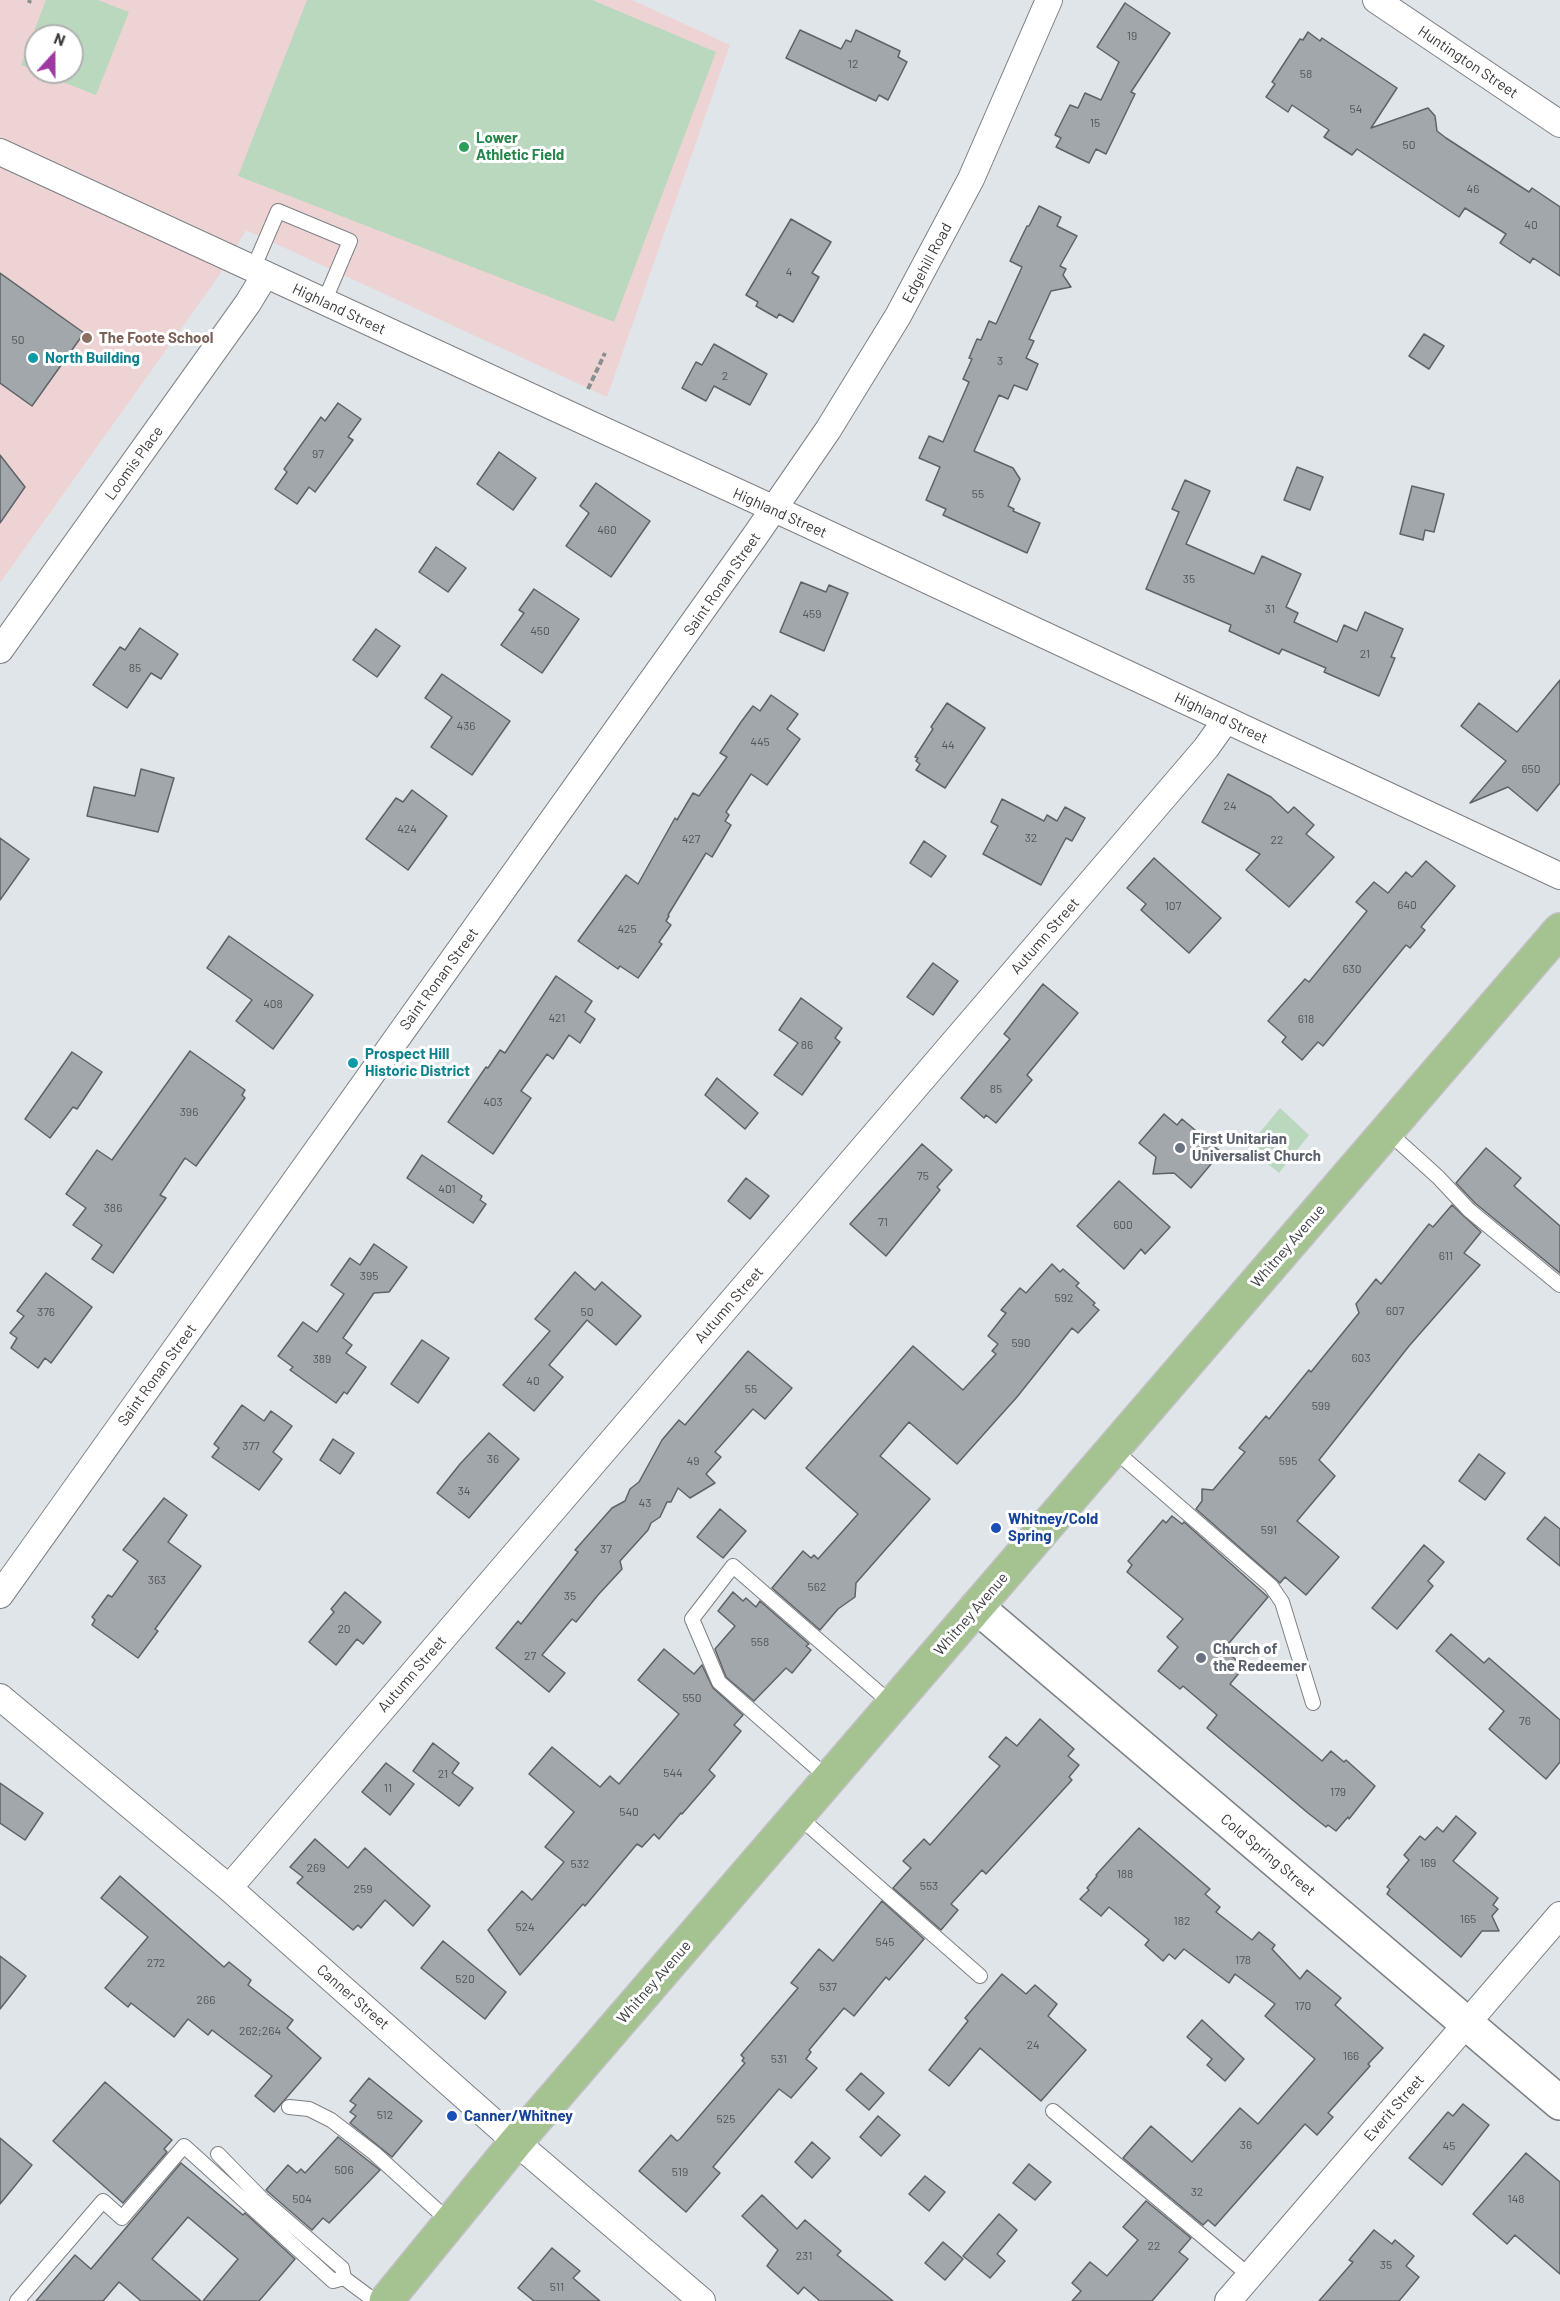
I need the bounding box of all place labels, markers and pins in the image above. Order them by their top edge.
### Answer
place label: Lower Athletic Field [476,129,564,164]
marker: Lower Athletic Field [457,140,471,154]
place label: The Foote School [99,329,213,347]
marker: The Foote School [80,331,94,345]
place label: North Building [45,349,140,367]
marker: North Building [26,351,40,365]
place label: Prospect Hill Historic District [365,1045,470,1080]
marker: Prospect Hill Historic District [346,1056,360,1070]
place label: First Unitarian Universalist Church [1192,1130,1321,1165]
marker: First Unitarian Universalist Church [1173,1141,1187,1155]
place label: Whitney/Cold Spring [1008,1510,1098,1545]
marker: Whitney/Cold Spring [989,1521,1003,1535]
place label: Church of the Redeemer [1213,1640,1307,1675]
marker: Church of the Redeemer [1194,1651,1208,1665]
place label: Canner/Whitney [464,2107,573,2125]
marker: Canner/Whitney [445,2109,459,2123]

